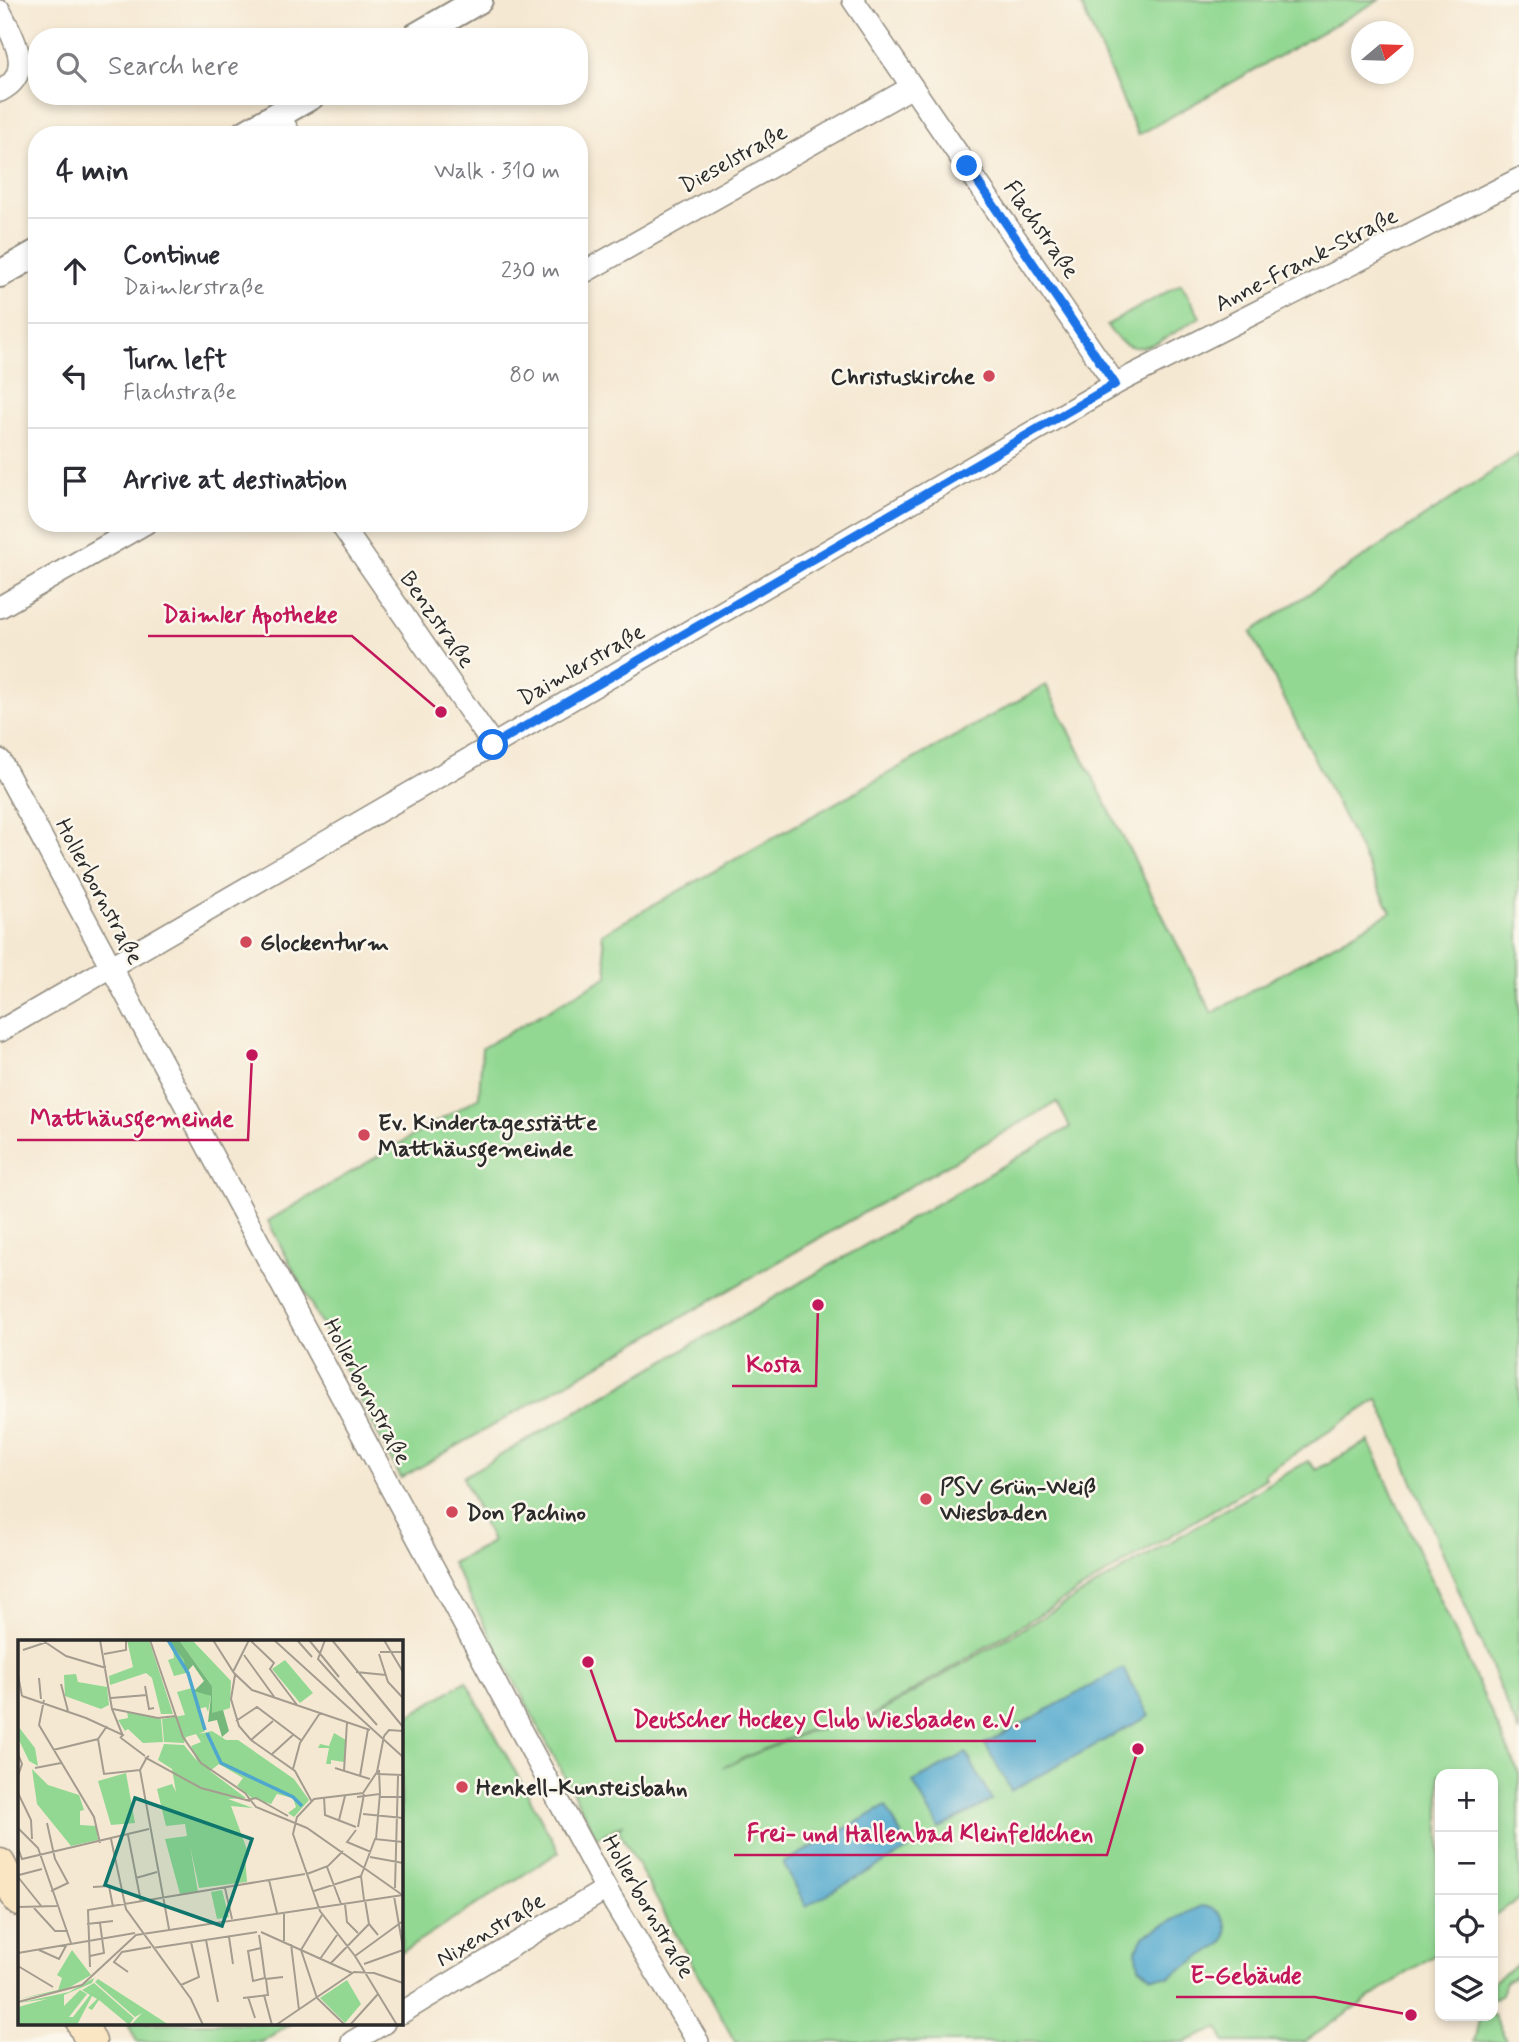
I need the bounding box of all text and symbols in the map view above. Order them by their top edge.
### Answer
north arrow [1351,21,1414,84]
search box [28,28,588,105]
icon: search [52,48,90,86]
text: Search here [108,50,239,84]
street label: Dieselstraße [675,118,793,202]
route end [951,150,982,181]
text: 4 min [56,152,129,191]
text: Walk · 310 m [434,157,560,187]
street label: Flachstraße [996,175,1085,285]
street label: Anne-Frank-Straße [1210,202,1404,320]
text: Continue [123,239,220,273]
icon: ahead [56,252,94,290]
text: 230 m [501,256,560,286]
text: Daimlerstraße [123,273,264,303]
text: Turn left [123,344,227,378]
icon: left [56,357,94,395]
text: 80 m [509,361,560,391]
place label: Christuskirche [830,363,976,393]
marker: Christuskirche [981,368,997,384]
text: Flachstraße [123,378,237,408]
icon: arrive [56,462,94,500]
text: Arrive at destination [123,464,347,498]
street label: Benzstraße [392,566,481,675]
callout: Daimler Apotheke [148,591,352,636]
text: Daimler Apotheke [162,600,338,634]
street label: Daimlerstraße [513,617,651,714]
route start [477,729,508,760]
street label: Hollerbornstraße [47,814,149,970]
place label: Glockenturm [260,929,389,959]
marker: Glockenturm [238,934,254,950]
callout: Matthäusgemeinde [17,1095,248,1140]
text: Matthäusgemeinde [30,1104,234,1138]
place label: Ev. Kindertagesstätte Matthäusgemeinde [378,1109,598,1168]
marker: Ev. Kindertagesstätte Matthäusgemeinde [356,1127,372,1143]
street label: Hollerbornstraße [315,1314,417,1470]
callout: Kosta [732,1341,816,1386]
text: Kosta [746,1350,802,1381]
place label: PSV Grün-Weiß Wiesbaden [939,1473,1096,1529]
marker: PSV Grün-Weiß Wiesbaden [918,1491,934,1507]
place label: Don Pachino [466,1499,586,1529]
marker: Don Pachino [444,1504,460,1520]
inset map [18,1640,402,2024]
callout: Deutscher Hockey Club Wiesbaden e.V. [616,1696,1036,1741]
text: Deutscher Hockey Club Wiesbaden e.V. [633,1705,1019,1736]
map controls [1435,1769,1498,2021]
button: + [1435,1769,1498,1832]
place label: Henkell-Kunsteisbahn [476,1774,688,1804]
marker: Henkell-Kunsteisbahn [454,1779,470,1795]
callout: Frei- und Hallenbad Kleinfeldchen [734,1810,1107,1855]
text: Frei- und Hallenbad Kleinfeldchen [747,1819,1093,1850]
street label: Hollerbornstraße [594,1830,701,1984]
button: − [1435,1832,1498,1895]
street label: Nixenstraße [431,1886,551,1975]
button: locate [1435,1895,1498,1958]
callout: E-Gebäude [1176,1952,1315,1997]
button: layers [1435,1958,1498,2021]
text: E-Gebäude [1190,1961,1302,1992]

